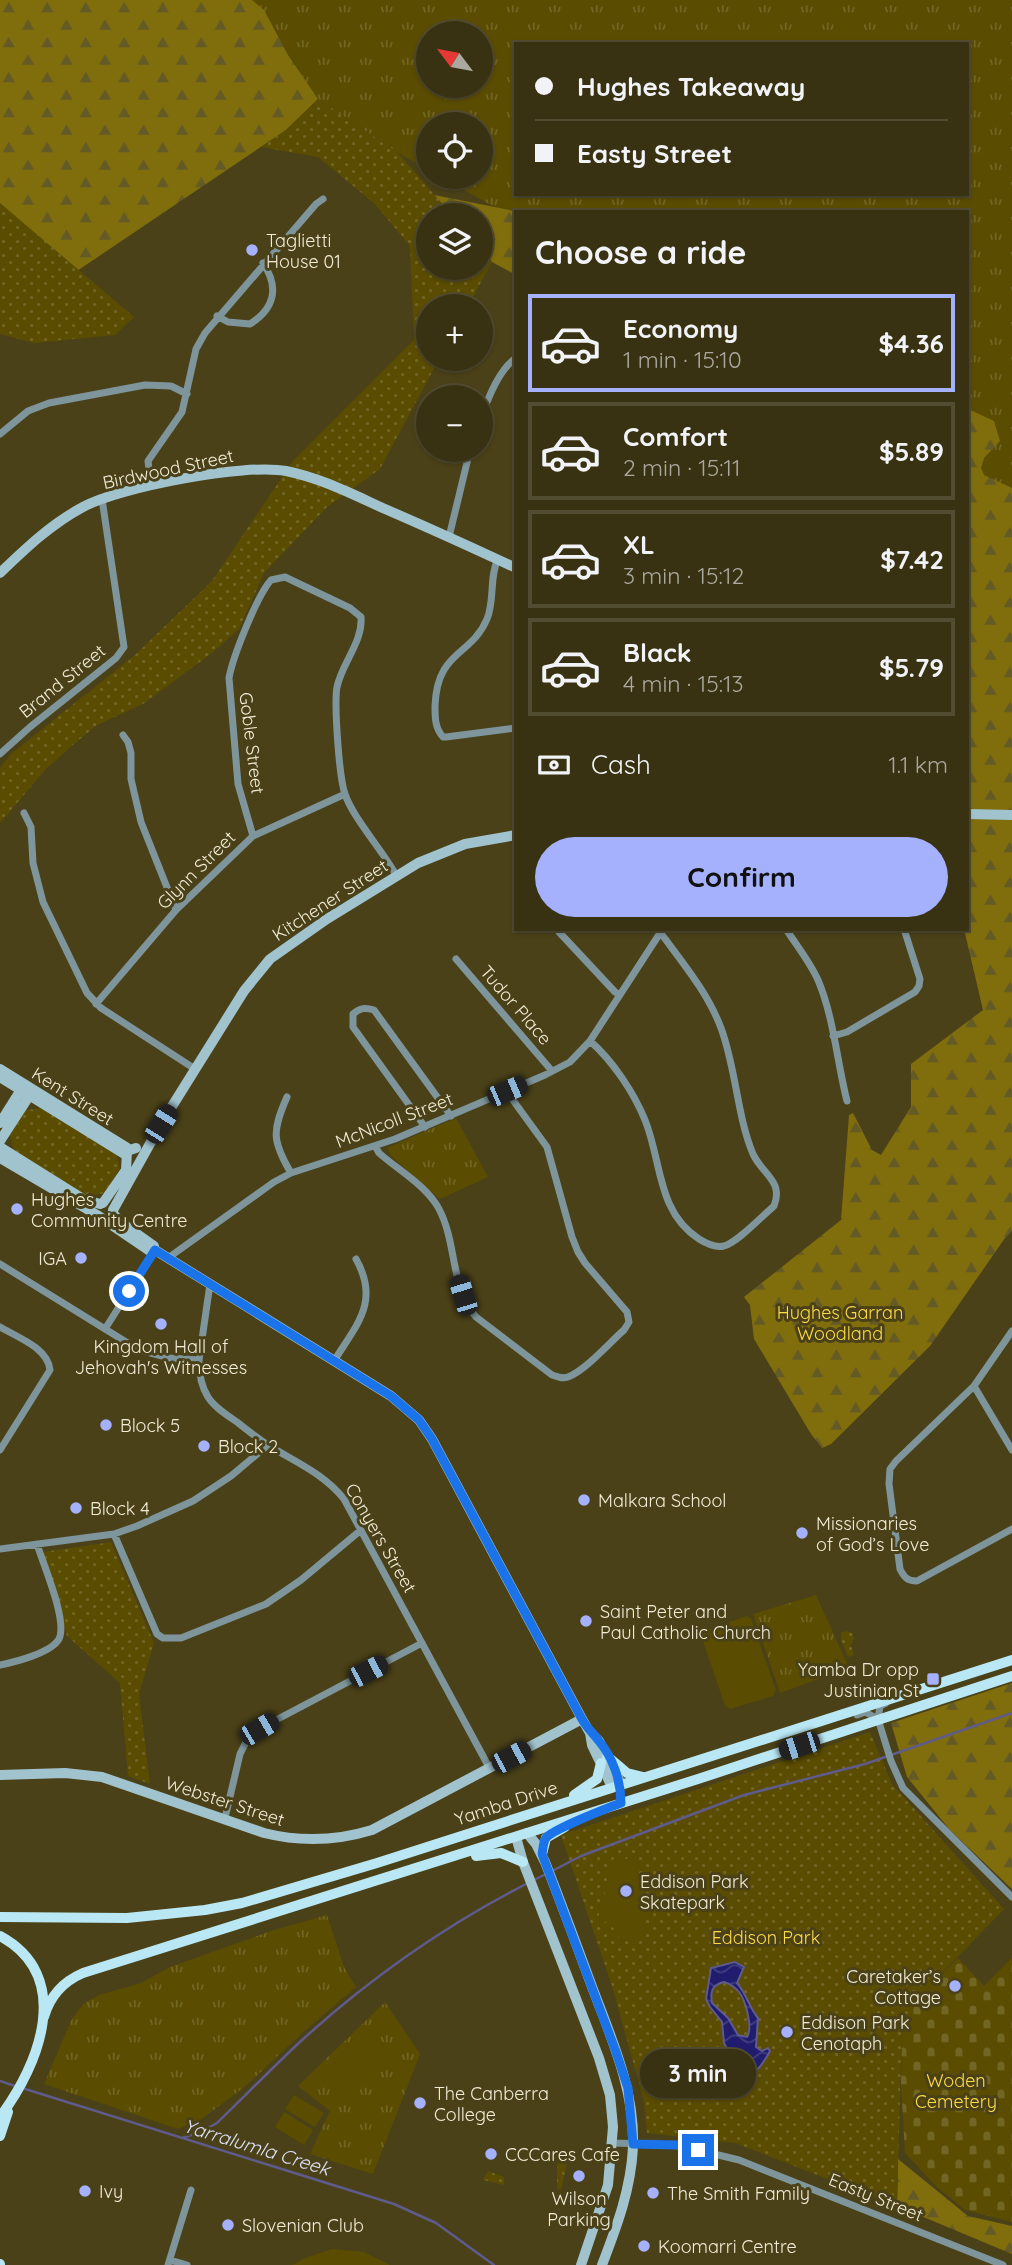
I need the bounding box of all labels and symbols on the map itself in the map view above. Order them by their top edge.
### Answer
north arrow [416,21,494,98]
place label: Taglietti House 01 [266,229,341,273]
marker: Taglietti House 01 [244,242,260,258]
street label: Birdwood Street [100,444,236,494]
street label: Brand Street [14,639,110,723]
street label: Goble Street [234,691,270,795]
street label: Glynn Street [152,826,240,914]
street label: Kitchener Street [268,854,392,946]
street label: Tudor Place [475,961,557,1049]
street label: Kent Street [28,1062,118,1130]
car [484,1073,531,1109]
street label: McNicoll Street [332,1087,456,1153]
car [141,1101,182,1147]
place label: Hughes Community Centre [31,1188,187,1232]
marker: Hughes Community Centre [9,1201,25,1217]
place label: IGA [38,1247,67,1270]
marker: IGA [73,1250,89,1266]
car [447,1272,480,1318]
route start [113,1275,145,1307]
park label: Hughes Garran Woodland [777,1301,903,1345]
marker: Kingdom Hall of Jehovah's Witnesses [153,1316,169,1332]
place label: Kingdom Hall of Jehovah's Witnesses [75,1335,247,1379]
place label: Block 5 [120,1414,180,1437]
marker: Block 5 [98,1417,114,1433]
place label: Block 2 [218,1435,278,1458]
marker: Block 2 [196,1438,212,1454]
street label: Conyers Street [340,1479,422,1597]
place label: Malkara School [598,1489,726,1512]
marker: Malkara School [576,1492,592,1508]
place label: Block 4 [90,1497,150,1520]
marker: Block 4 [68,1500,84,1516]
place label: Missionaries of God’s Love [816,1512,929,1556]
marker: Missionaries of God’s Love [794,1525,810,1541]
place label: Saint Peter and Paul Catholic Church [600,1600,771,1644]
marker: Saint Peter and Paul Catholic Church [578,1613,594,1629]
car [345,1652,392,1690]
place label: Yamba Dr opp Justinian St [798,1658,919,1702]
marker: Yamba Dr opp Justinian St [925,1671,941,1687]
car [236,1709,283,1749]
car [776,1730,823,1762]
car [488,1738,535,1776]
street label: Webster Street [163,1771,287,1831]
street label: Yamba Drive [452,1776,560,1830]
place label: Eddison Park Skatepark [640,1870,749,1914]
marker: Eddison Park Skatepark [618,1883,634,1899]
park label: Eddison Park [712,1926,820,1949]
place label: Caretaker’s Cottage [846,1965,941,2009]
marker: Caretaker’s Cottage [947,1978,963,1994]
place label: Eddison Park Cenotaph [801,2011,910,2055]
marker: Eddison Park Cenotaph [779,2024,795,2040]
callout: 3 min [640,2048,756,2098]
park label: Woden Cemetery [915,2069,997,2113]
place label: The Canberra College [434,2082,549,2126]
marker: The Canberra College [412,2095,428,2111]
water label: Yarralumla Creek [181,2113,335,2181]
route end [682,2134,714,2166]
place label: CCCares Cafe [505,2143,620,2166]
marker: CCCares Cafe [483,2146,499,2162]
marker: Wilson Parking [571,2168,587,2184]
street label: Easty Street [825,2168,927,2226]
place label: Ivy [99,2180,123,2203]
place label: The Smith Family [667,2182,810,2205]
marker: Ivy [77,2183,93,2199]
marker: The Smith Family [645,2185,661,2201]
place label: Wilson Parking [547,2187,611,2231]
place label: Slovenian Club [242,2214,364,2237]
marker: Slovenian Club [220,2217,236,2233]
place label: Koomarri Centre [658,2235,797,2258]
marker: Koomarri Centre [636,2238,652,2254]

